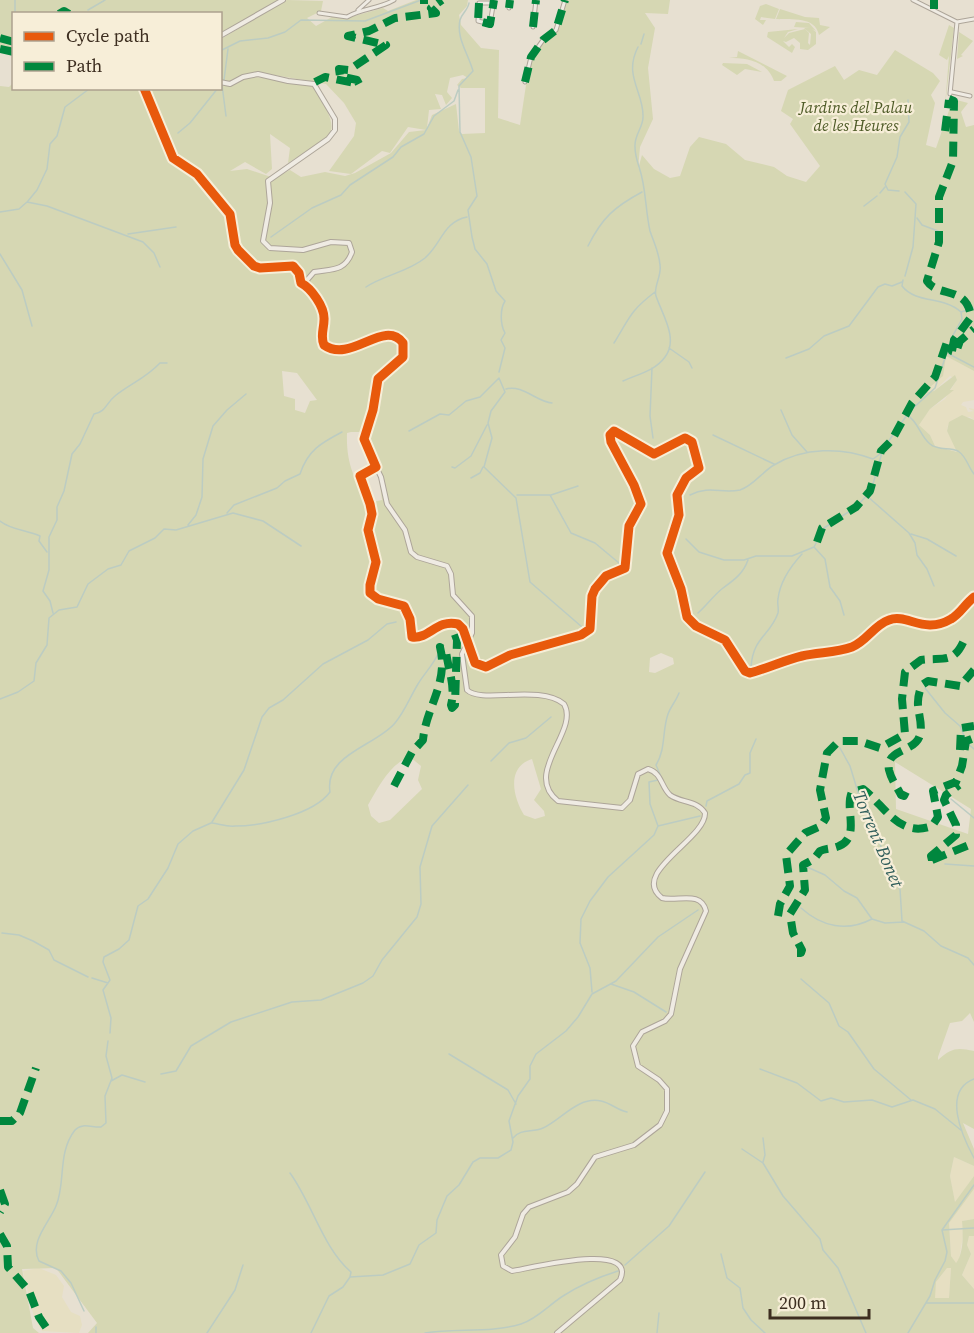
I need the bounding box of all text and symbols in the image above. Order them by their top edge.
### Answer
legend [12,12,222,90]
text: Cycle path [66,23,150,48]
text: Path [66,53,103,78]
park label: Jardins del Palau de les Heures [798,96,913,136]
water label: Torrent Bonet [847,787,910,892]
scale bar [770,1282,869,1320]
text: 200 m [779,1290,826,1315]

